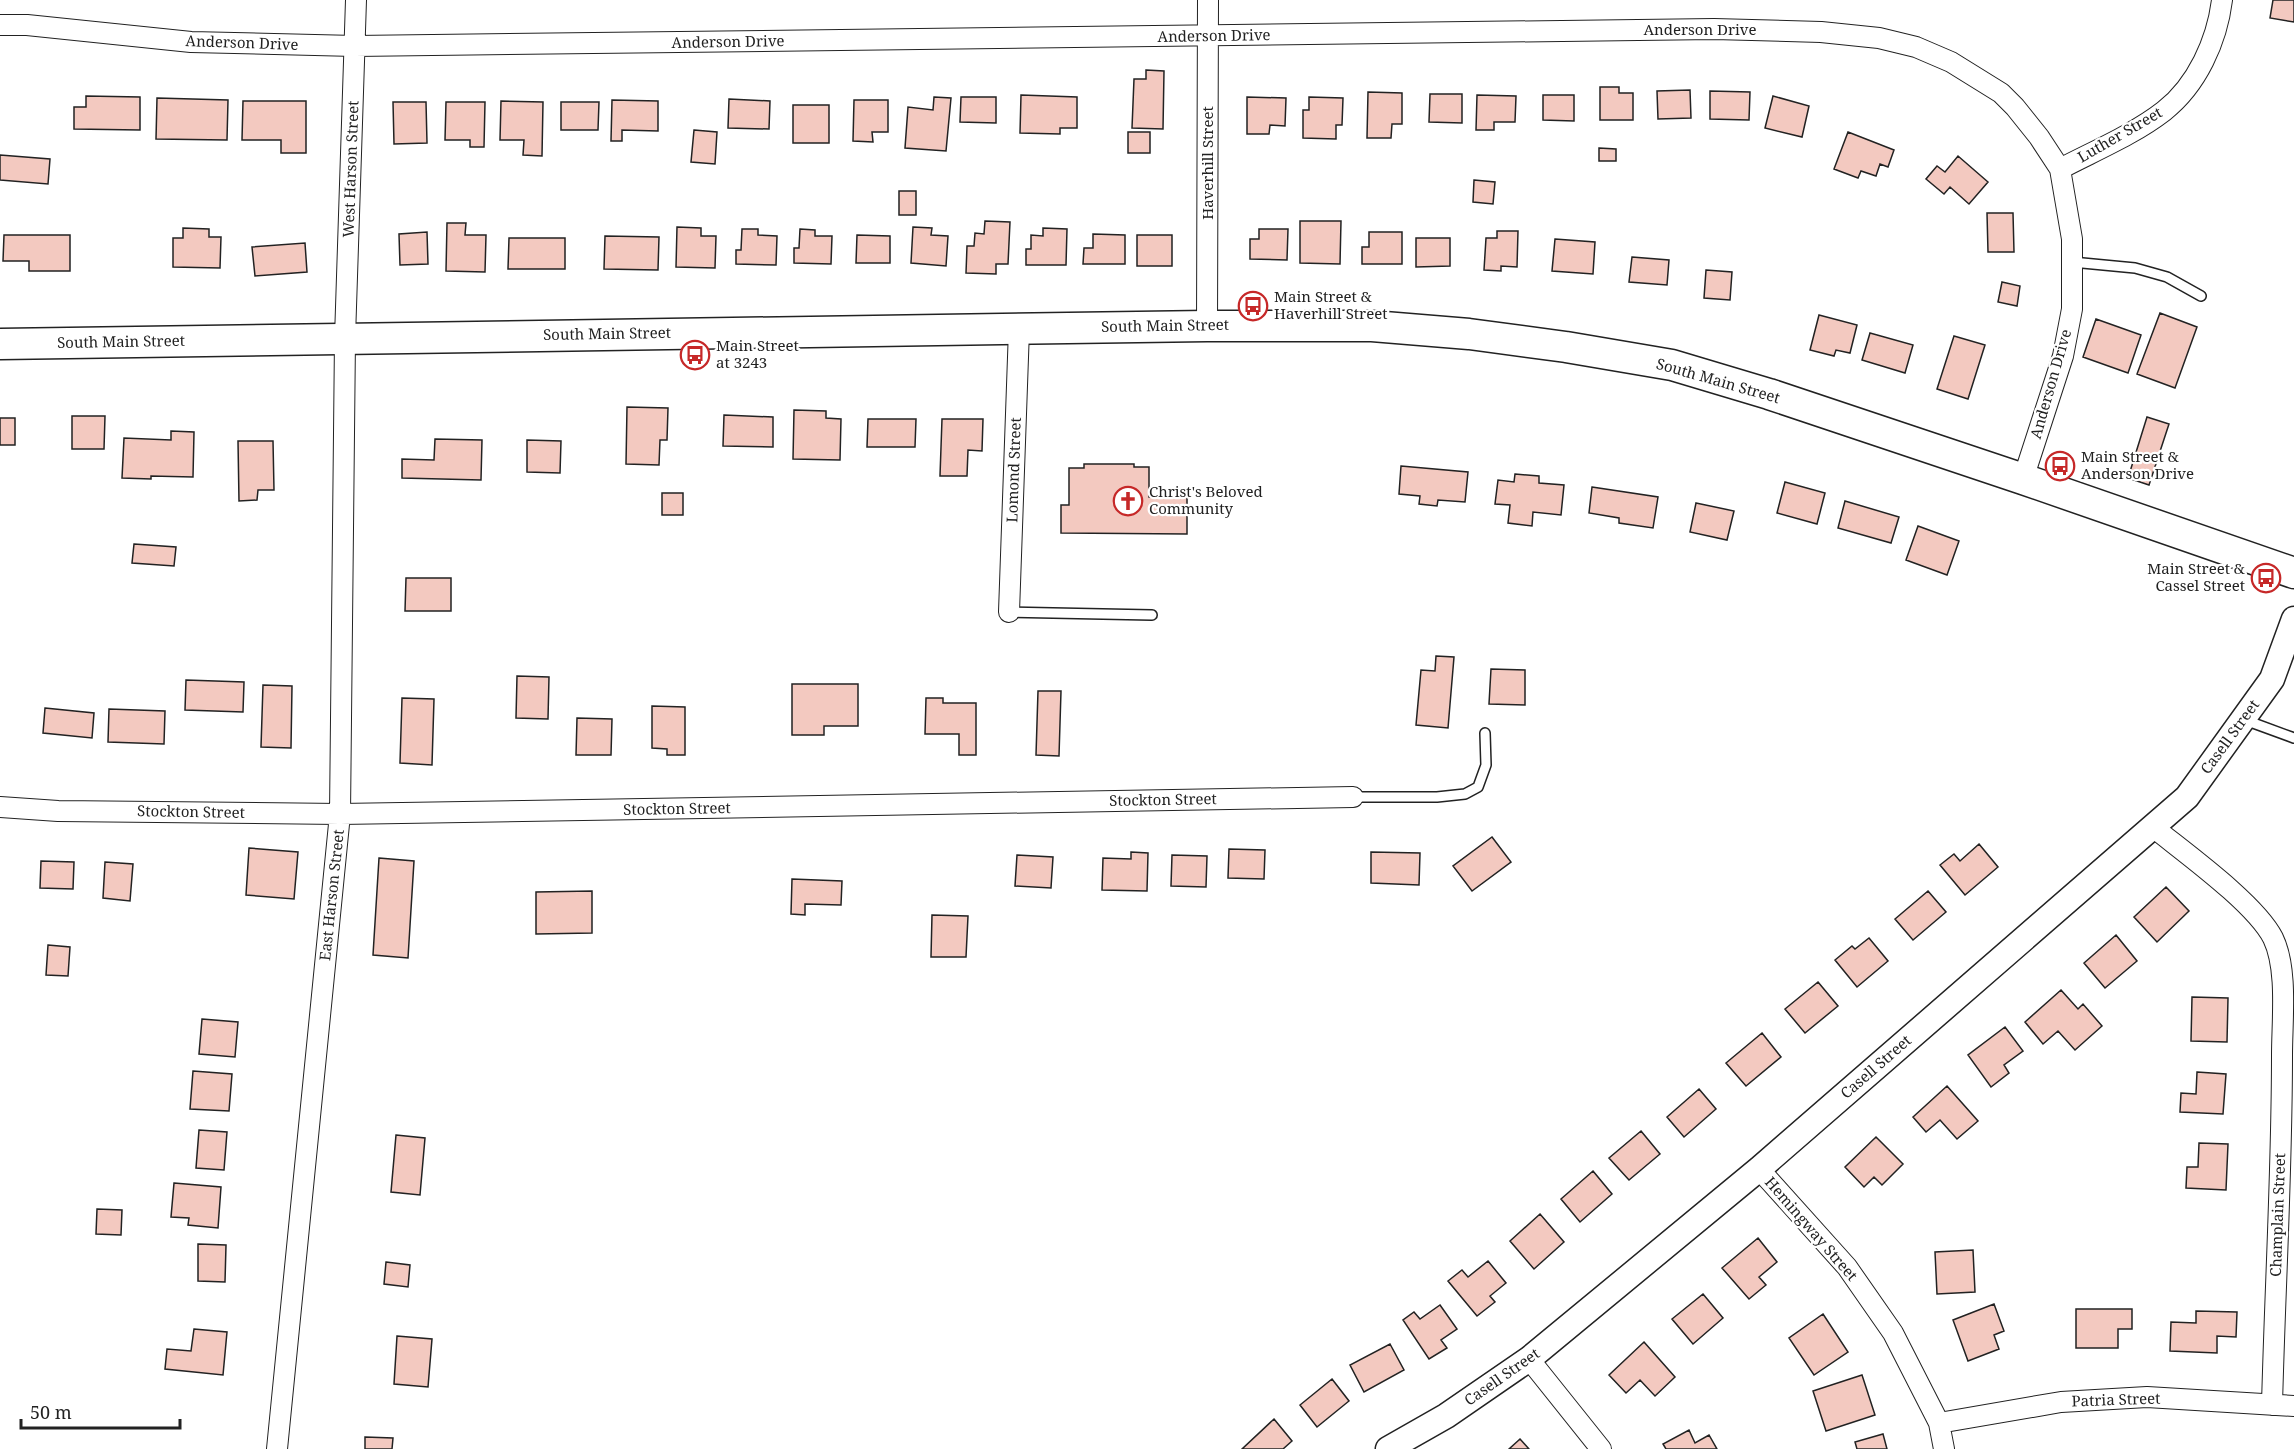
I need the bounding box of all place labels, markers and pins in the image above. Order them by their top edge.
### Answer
place label: Main Street & Haverhill Street [1274,286,1387,323]
bus stop icon: Main Street & Haverhill Street [1237,290,1269,322]
place label: Main Street at 3243 [716,335,799,372]
bus stop icon: Main Street at 3243 [679,339,711,371]
place label: Main Street & Anderson Drive [2081,446,2194,483]
bus stop icon: Main Street & Anderson Drive [2044,450,2076,482]
place label: Christ's Beloved Community [1149,481,1263,518]
church icon: Christ's Beloved Community [1112,485,1144,517]
place label: Main Street & Cassel Street [2147,558,2245,595]
bus stop icon: Main Street & Cassel Street [2250,562,2282,594]

